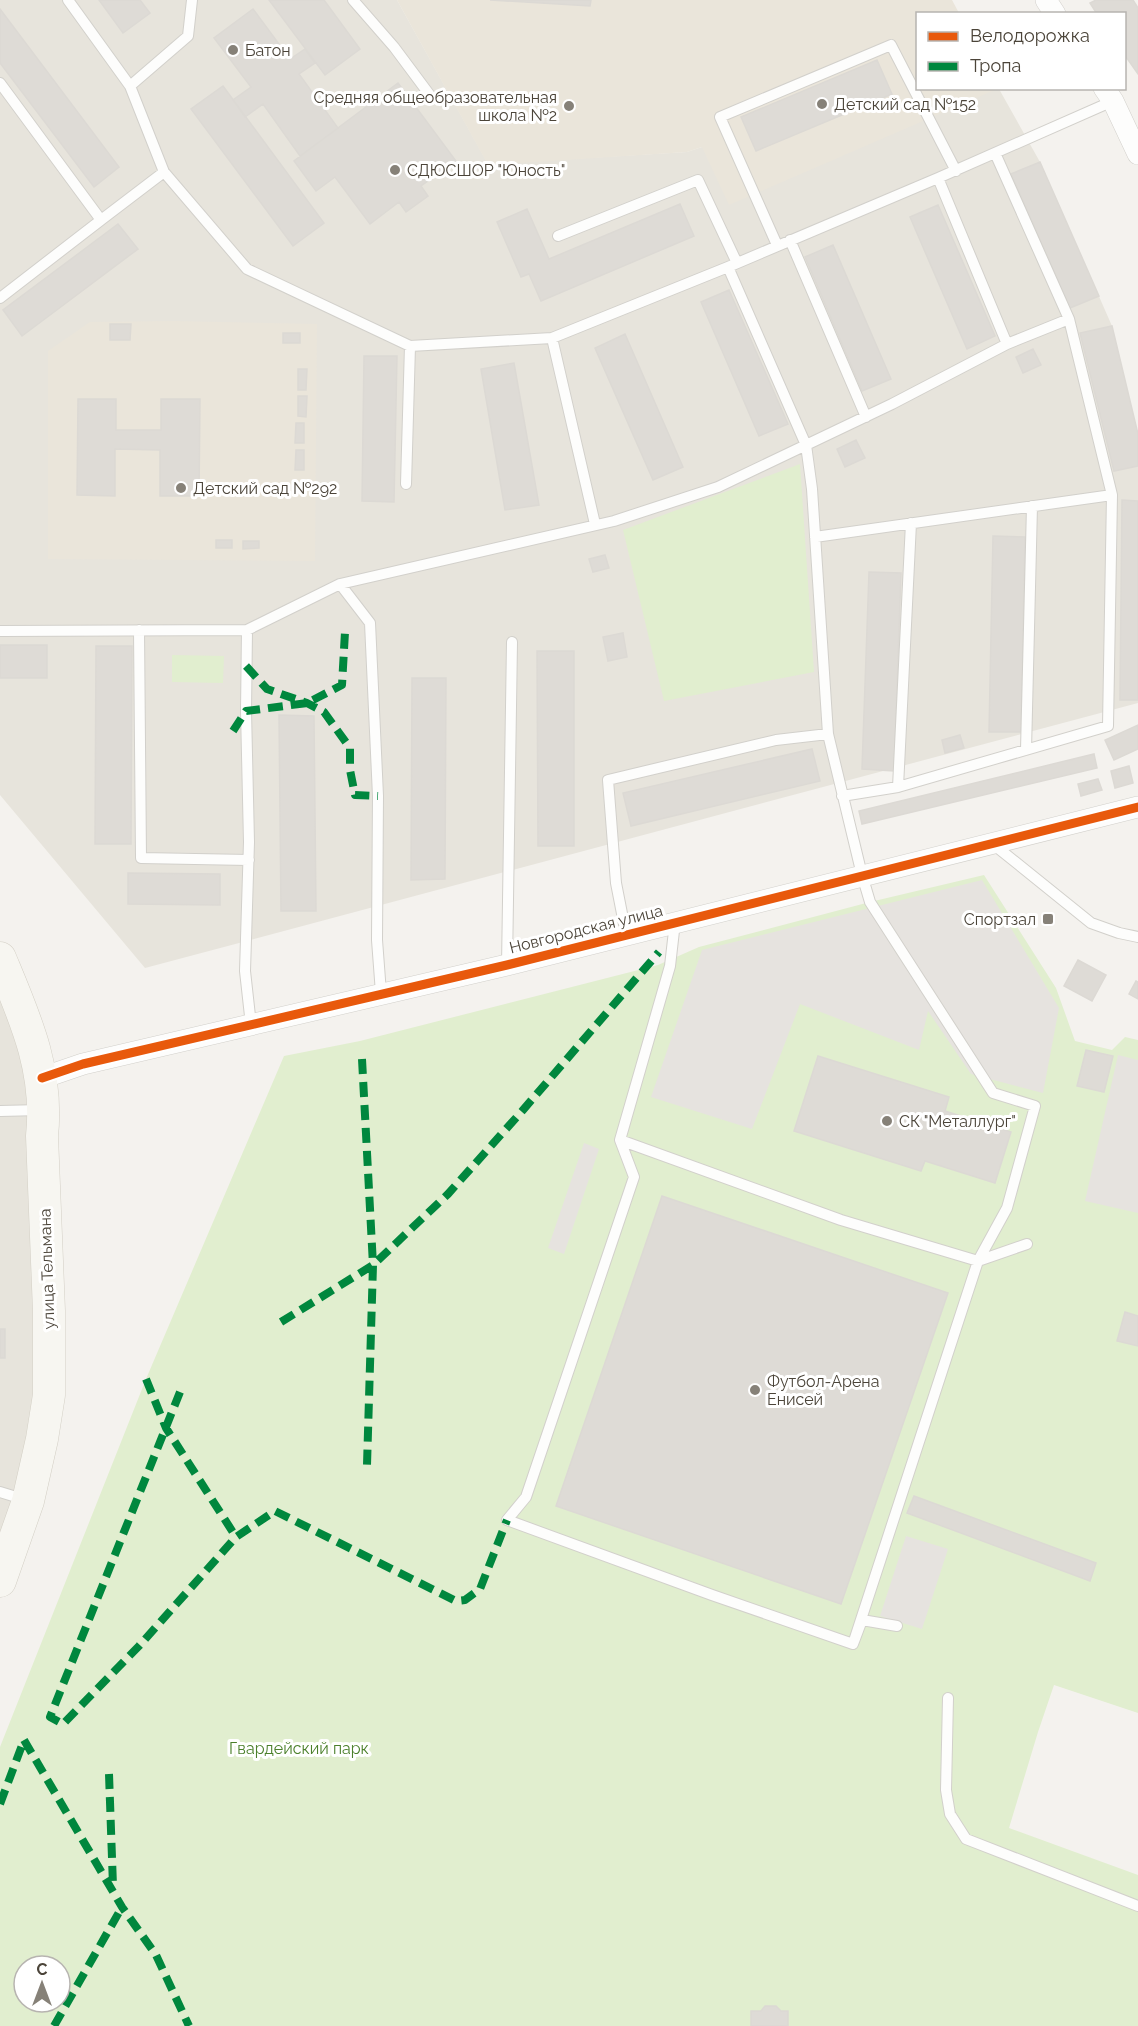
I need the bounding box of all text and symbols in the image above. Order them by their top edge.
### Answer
legend [916,12,1126,90]
text: Велодорожка [970,25,1090,46]
place label: Батон [245,41,291,60]
marker: Батон [226,43,240,57]
text: Тропа [970,55,1021,76]
place label: Средняя общеобразовательная школа №2 [314,88,557,125]
place label: Детский сад №152 [834,95,976,114]
marker: Детский сад №152 [815,97,829,111]
marker: Средняя общеобразовательная школа №2 [562,99,576,113]
place label: СДЮСШОР "Юность" [407,161,565,180]
marker: СДЮСШОР "Юность" [388,163,402,177]
place label: Детский сад №292 [193,479,337,498]
marker: Детский сад №292 [174,481,188,495]
street label: Новгородская улица [507,901,665,957]
place label: Спортзал [964,910,1036,929]
marker: Спортзал [1041,912,1055,926]
place label: СК "Металлург" [899,1112,1016,1131]
marker: СК "Металлург" [880,1114,894,1128]
street label: улица Тельмана [35,1208,59,1330]
place label: Футбол-Арена Енисей [767,1372,879,1409]
marker: Футбол-Арена Енисей [748,1383,762,1397]
park label: Гвардейский парк [229,1739,369,1758]
north arrow [12,1954,72,2014]
text: С [37,1960,48,1979]

